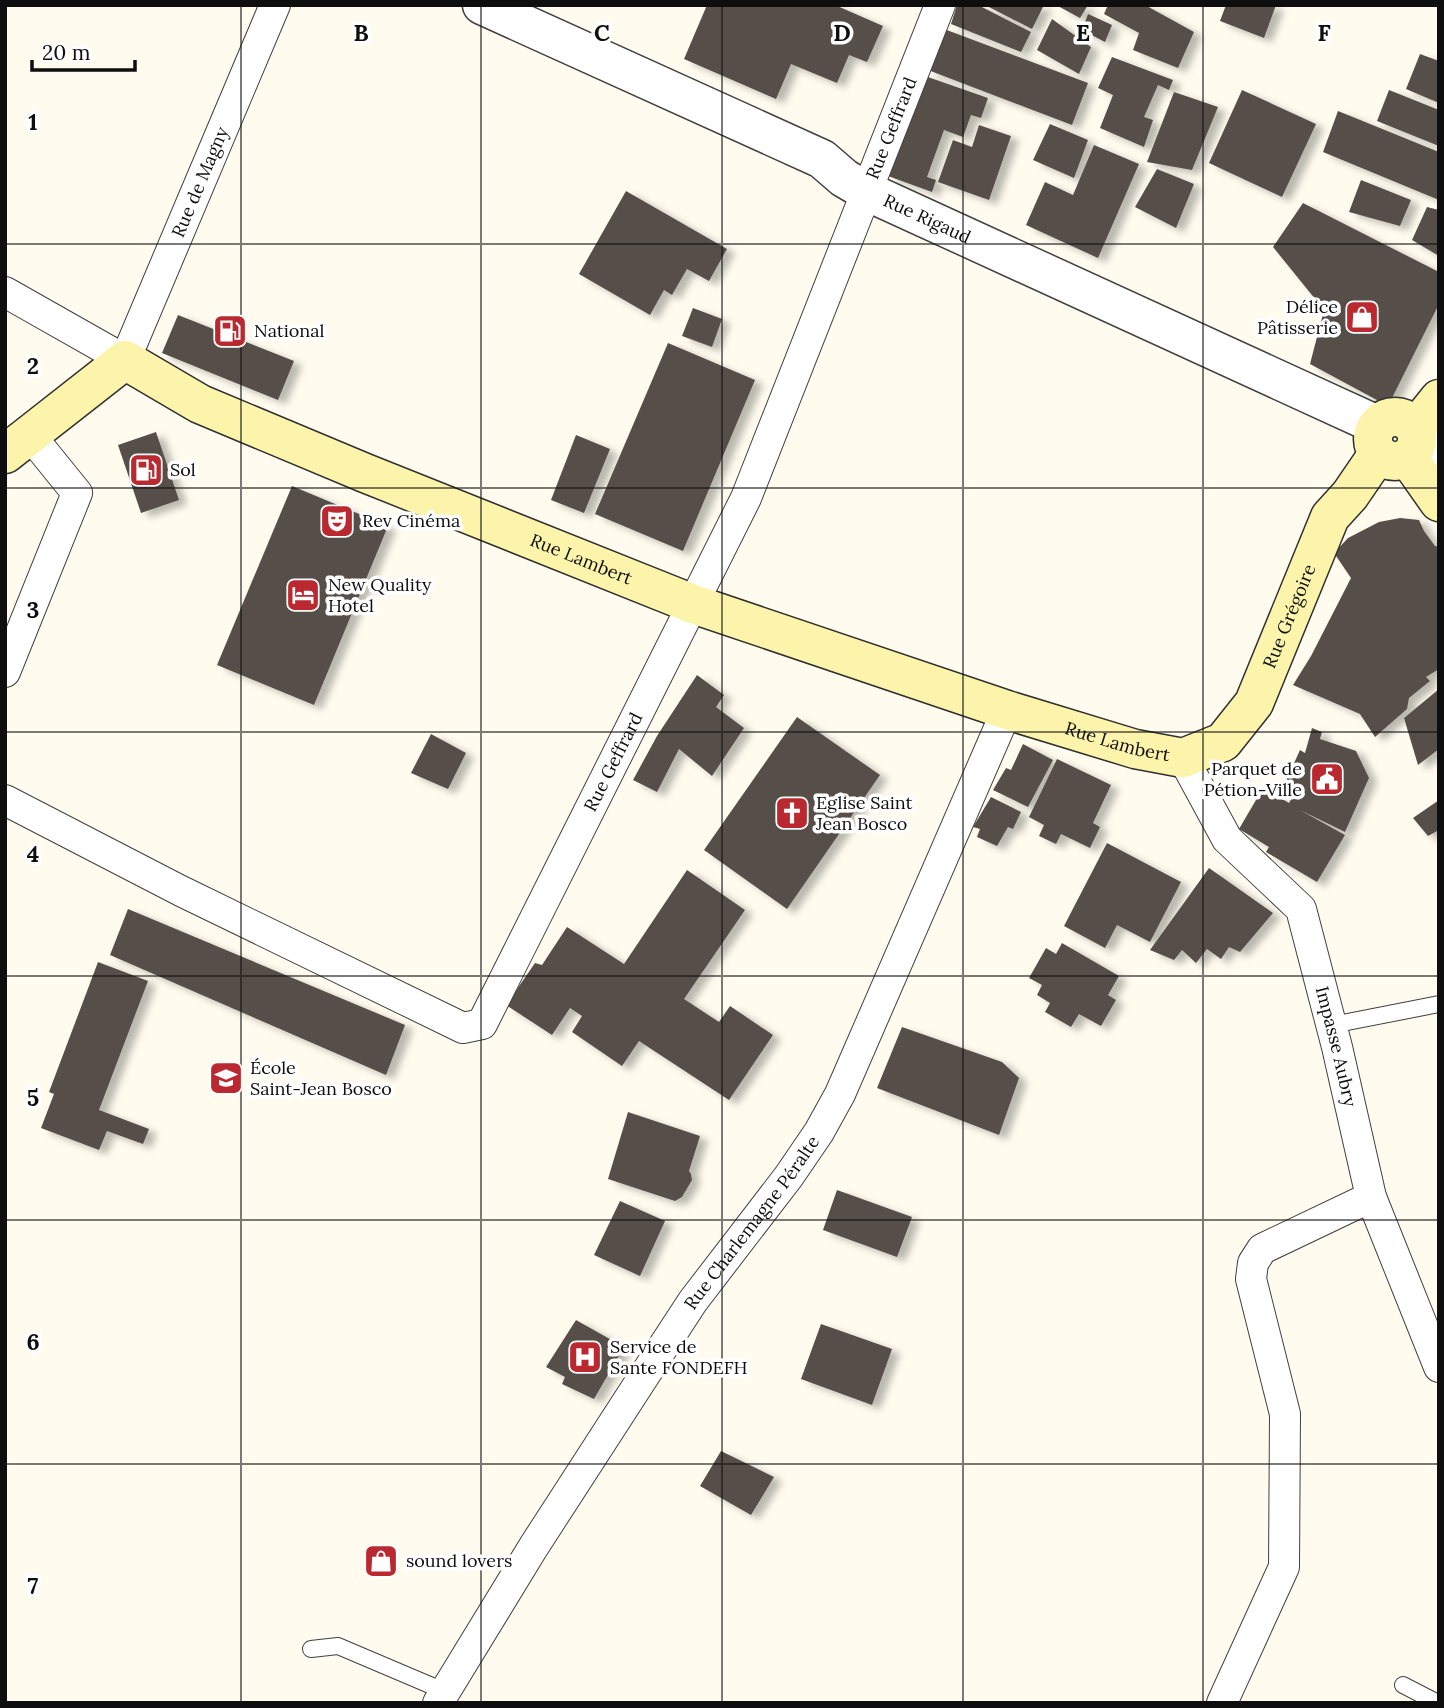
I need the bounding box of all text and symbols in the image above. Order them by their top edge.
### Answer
text: B [353,18,369,47]
text: C [594,18,610,47]
text: D [833,18,851,47]
text: E [1076,18,1090,47]
text: F [1317,18,1331,47]
scale bar [32,28,135,72]
text: 20 m [42,39,91,66]
street label: Rue Geffrard [861,73,922,182]
text: 1 [28,107,38,136]
street label: Rue de Magny [166,123,233,241]
street label: Rue Rigaud [880,189,975,249]
place label: Délice Pâtisserie [1257,295,1338,339]
shop icon: Délice Pâtisserie [1343,298,1381,336]
fuel station icon: National [211,312,249,350]
place label: National [254,319,325,342]
text: 2 [27,351,39,380]
fuel station icon: Sol [127,451,165,489]
place label: Sol [170,458,196,481]
theatre icon: Rev Cinéma [318,502,356,540]
place label: Rev Cinéma [362,509,460,532]
street label: Rue Lambert [527,528,636,590]
street label: Rue Grégoire [1257,560,1321,672]
place label: New Quality Hotel [328,573,432,617]
hotel icon: New Quality Hotel [284,576,322,614]
text: 3 [27,595,39,624]
street label: Rue Geffrard [578,708,648,815]
street label: Rue Lambert [1062,716,1172,766]
place label: Parquet de Pétion-Ville [1204,757,1302,801]
public building icon: Parquet de Pétion-Ville [1308,760,1346,798]
place label: Eglise Saint Jean Bosco [815,791,913,835]
church icon: Eglise Saint Jean Bosco [773,794,811,832]
text: 4 [27,839,39,868]
street label: Impasse Aubry [1311,984,1362,1109]
place label: École Saint-Jean Bosco [250,1056,392,1100]
school or university icon: École Saint-Jean Bosco [207,1059,245,1097]
text: 5 [27,1083,39,1112]
street label: Rue Charlemagne Péralte [679,1131,824,1314]
text: 6 [26,1327,40,1356]
place label: Service de Sante FONDEFH [610,1335,748,1379]
hospital icon: Service de Sante FONDEFH [566,1338,604,1376]
shop icon: sound lovers [362,1542,400,1580]
place label: sound lovers [406,1549,512,1572]
text: 7 [28,1571,39,1600]

